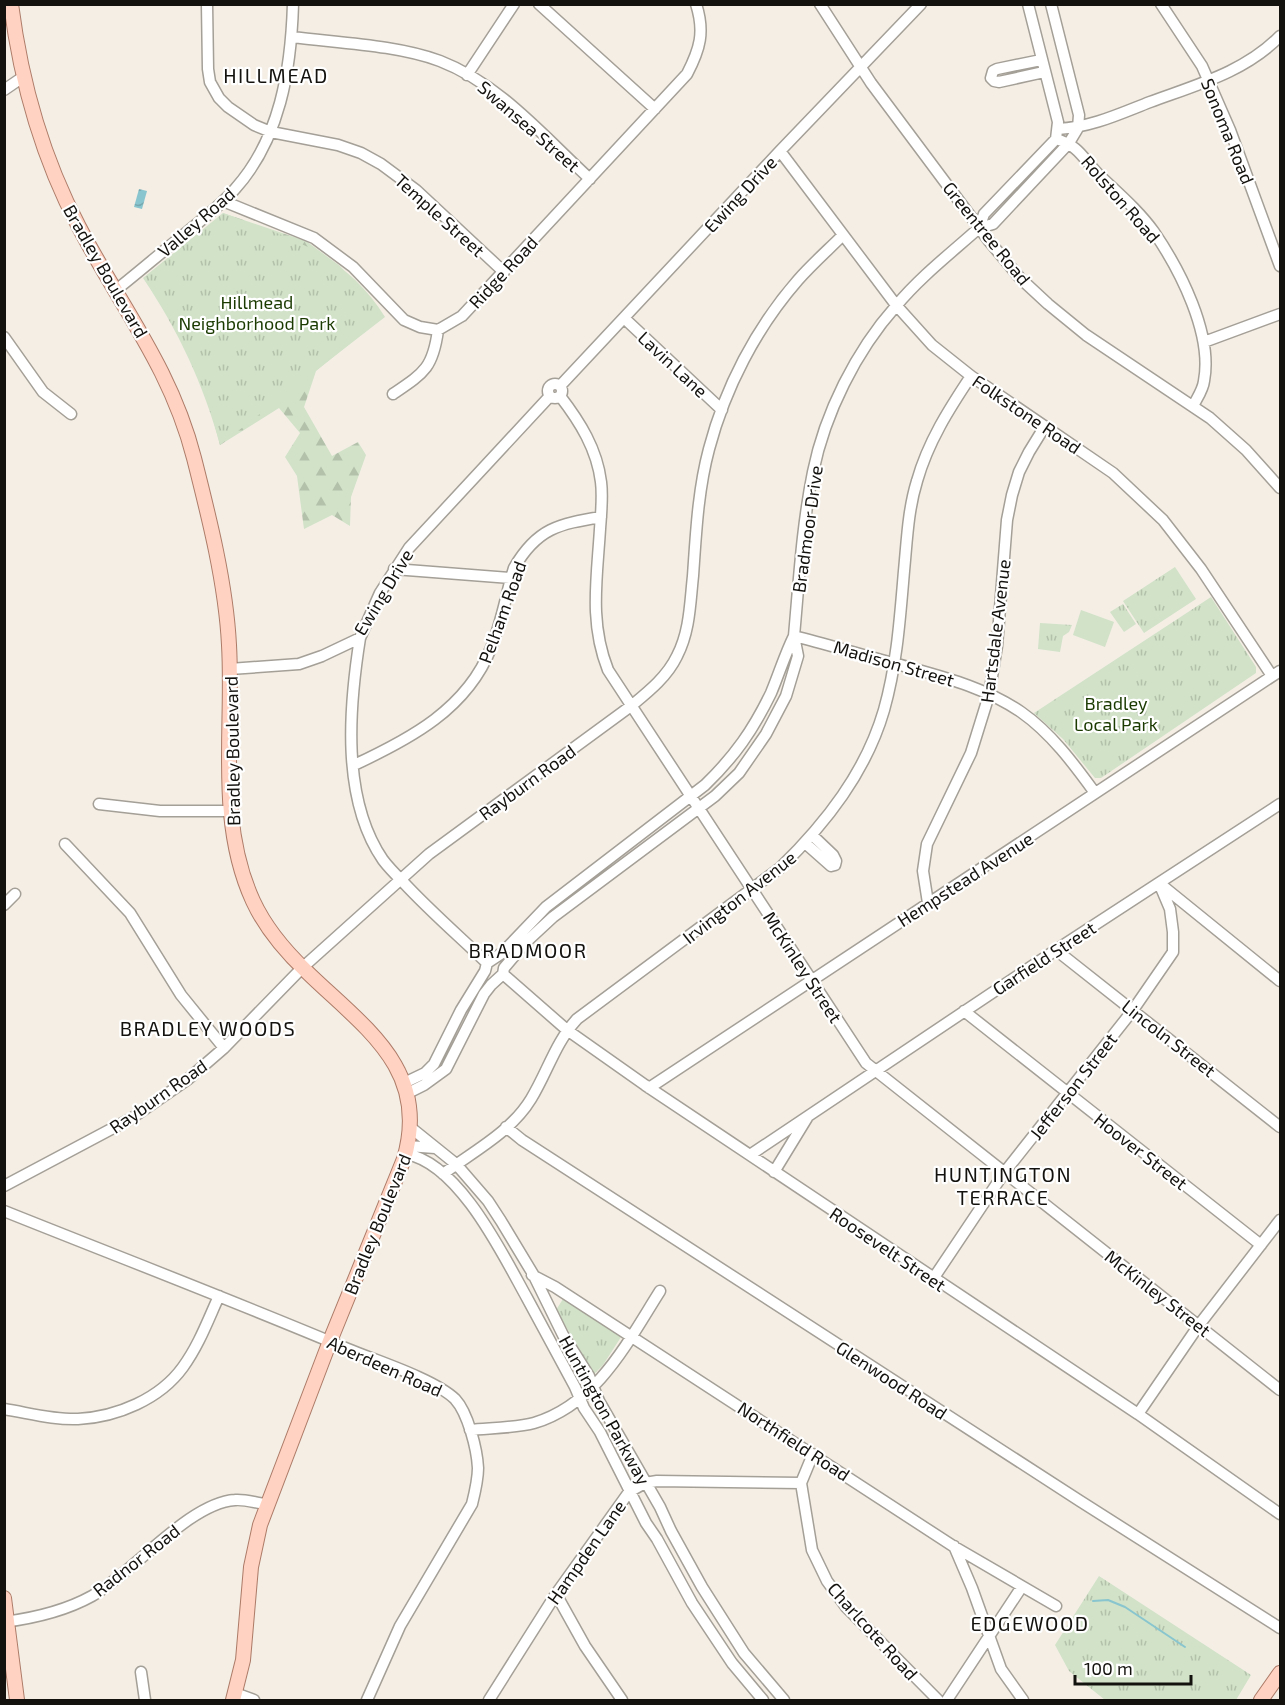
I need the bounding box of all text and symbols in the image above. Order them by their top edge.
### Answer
district label: HILLMEAD [223,63,329,87]
street label: Sonoma Road [1197,75,1259,187]
street label: Swansea Street [474,76,585,176]
street label: Ewing Drive [699,151,781,237]
street label: Rolston Road [1077,151,1165,247]
street label: Temple Street [391,169,490,261]
street label: Greentree Road [939,177,1035,289]
street label: Valley Road [153,182,239,262]
street label: Bradley Boulevard [59,201,153,341]
street label: Ridge Road [464,231,542,313]
park label: Hillmead Neighborhood Park [178,291,336,334]
street label: Lavin Lane [634,326,712,402]
street label: Folkstone Road [969,370,1085,458]
street label: Bradmoor Drive [787,464,827,594]
street label: Ewing Drive [349,545,417,639]
street label: Pelham Road [473,558,531,666]
street label: Hartsdale Avenue [975,558,1015,704]
street label: Madison Street [831,635,957,691]
street label: Bradley Boulevard [220,676,244,826]
park label: Bradley Local Park [1074,692,1158,735]
street label: Rayburn Road [474,740,580,824]
street label: Hempstead Avenue [893,827,1037,931]
street label: Irvington Avenue [678,846,800,948]
street label: McKinley Street [759,907,847,1027]
street label: Garfield Street [988,916,1100,1000]
district label: BRADMOOR [468,938,588,962]
street label: Lincoln Street [1118,995,1220,1082]
district label: BRADLEY WOODS [120,1016,296,1040]
street label: Jefferson Street [1025,1028,1122,1144]
street label: Rayburn Road [105,1054,211,1138]
street label: Hoover Street [1090,1108,1192,1194]
street label: Bradley Boulevard [339,1150,415,1298]
district label: HUNTINGTON TERRACE [934,1162,1072,1209]
street label: Roosevelt Street [826,1202,950,1296]
street label: McKinley Street [1101,1245,1215,1341]
street label: Aberdeen Road [324,1331,446,1401]
street label: Huntington Parkway [555,1332,655,1489]
street label: Glenwood Road [832,1336,952,1424]
street label: Northfield Road [734,1397,854,1485]
street label: Hampden Lane [542,1496,630,1608]
street label: Radnor Road [88,1519,184,1601]
street label: Charlcote Road [823,1578,923,1684]
district label: EDGEWOOD [970,1611,1090,1635]
scale bar [1075,1648,1190,1686]
text: 100 m [1084,1657,1133,1679]

